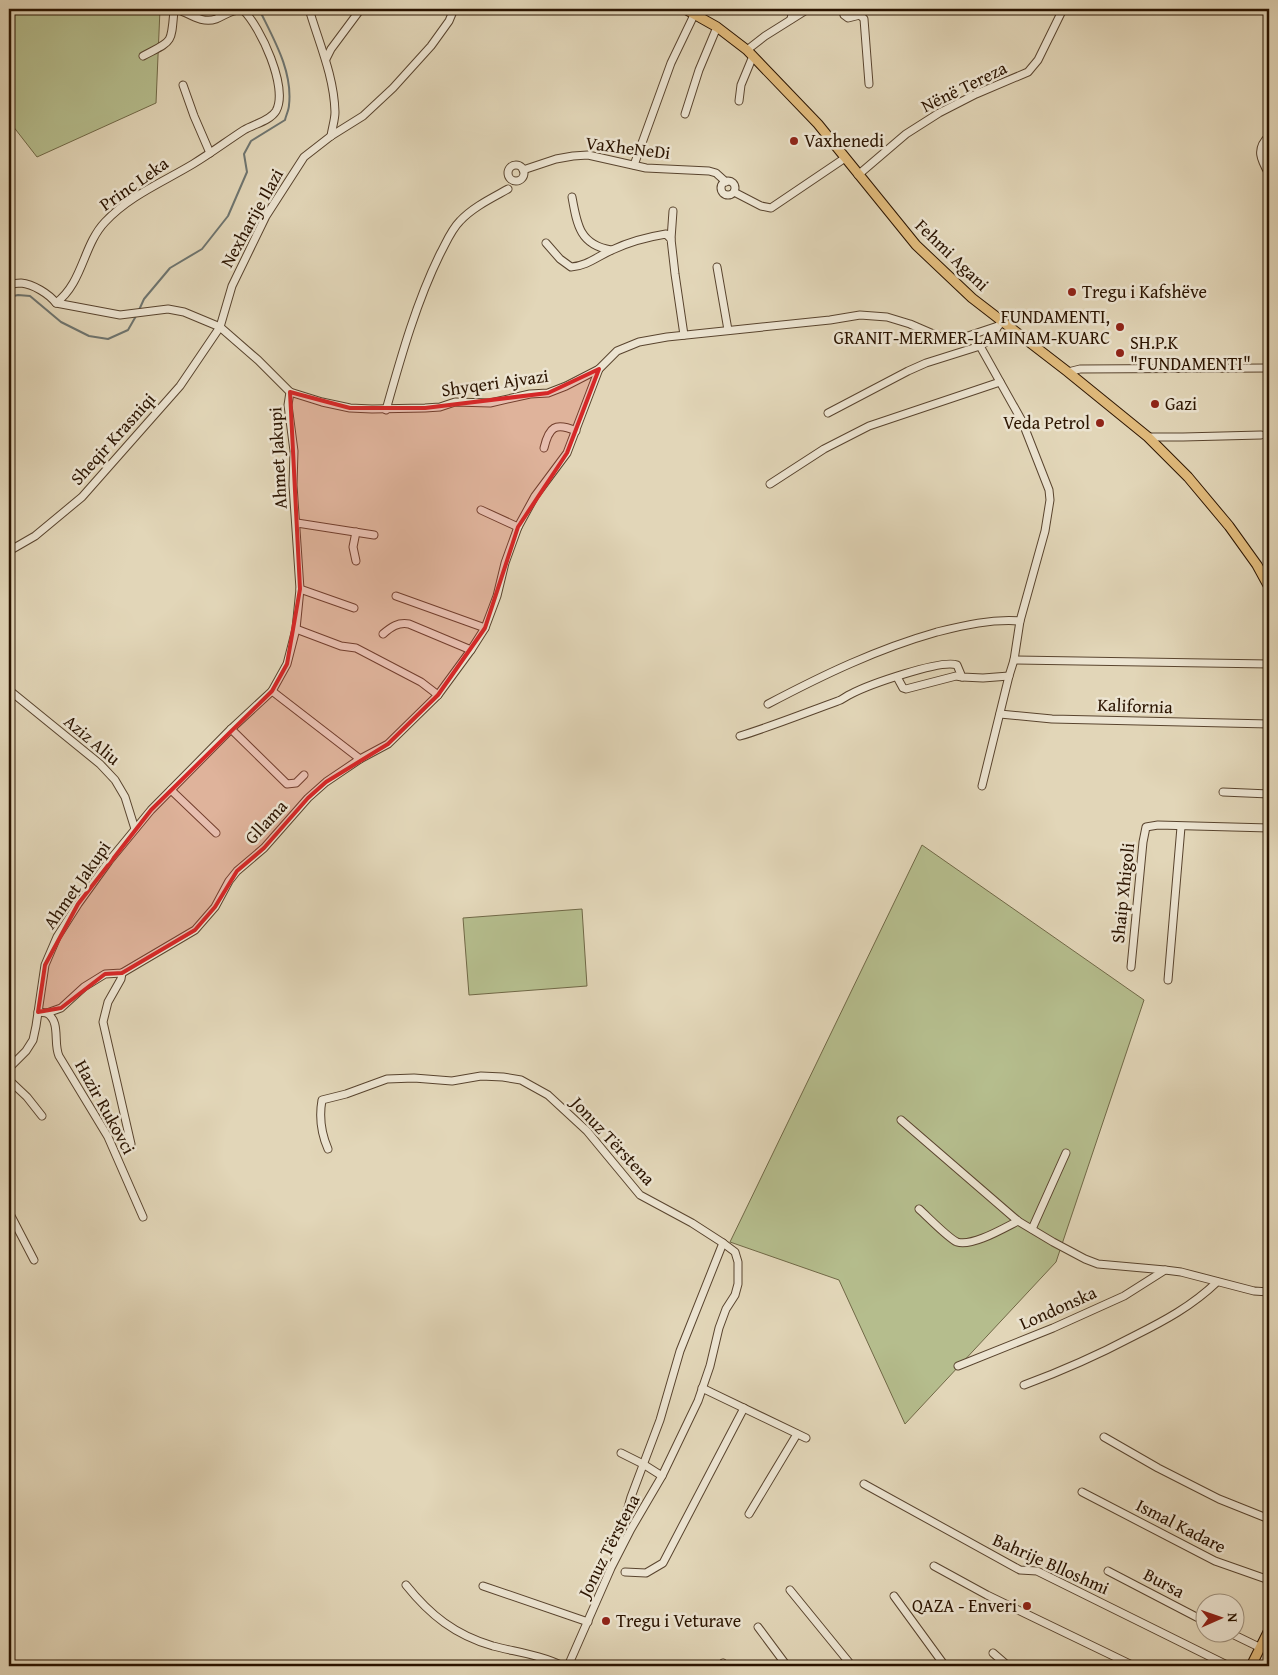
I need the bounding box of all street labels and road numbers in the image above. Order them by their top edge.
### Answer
street label: Nënë Tereza [916,54,1012,119]
street label: VaXheNeDi [584,129,672,166]
street label: Princ Leka [94,150,174,217]
street label: Nexharije Ilazi [213,163,290,272]
street label: Fehmi Agani [909,212,996,297]
street label: Shyqeri Ajvazi [440,362,550,403]
street label: Sheqir Krasniqi [64,386,162,491]
street label: Ahmet Jakupi [261,406,294,510]
street label: Kalifornia [1097,691,1174,720]
street label: Aziz Aliu [58,708,127,771]
street label: Gllama [238,793,294,850]
street label: Ahmet Jakupi [36,835,117,934]
street label: Shaip Xhigoli [1104,841,1141,944]
street label: Hazir Rukovci [68,1055,143,1159]
street label: Jonuz Tërstena [564,1089,662,1192]
street label: Londonska [1015,1278,1101,1337]
street label: Jonuz Tërstena [570,1489,646,1604]
street label: Ismal Kadare [1132,1491,1231,1560]
street label: Bahrije Blloshmi [989,1526,1114,1601]
street label: Bursa [1139,1561,1190,1605]

